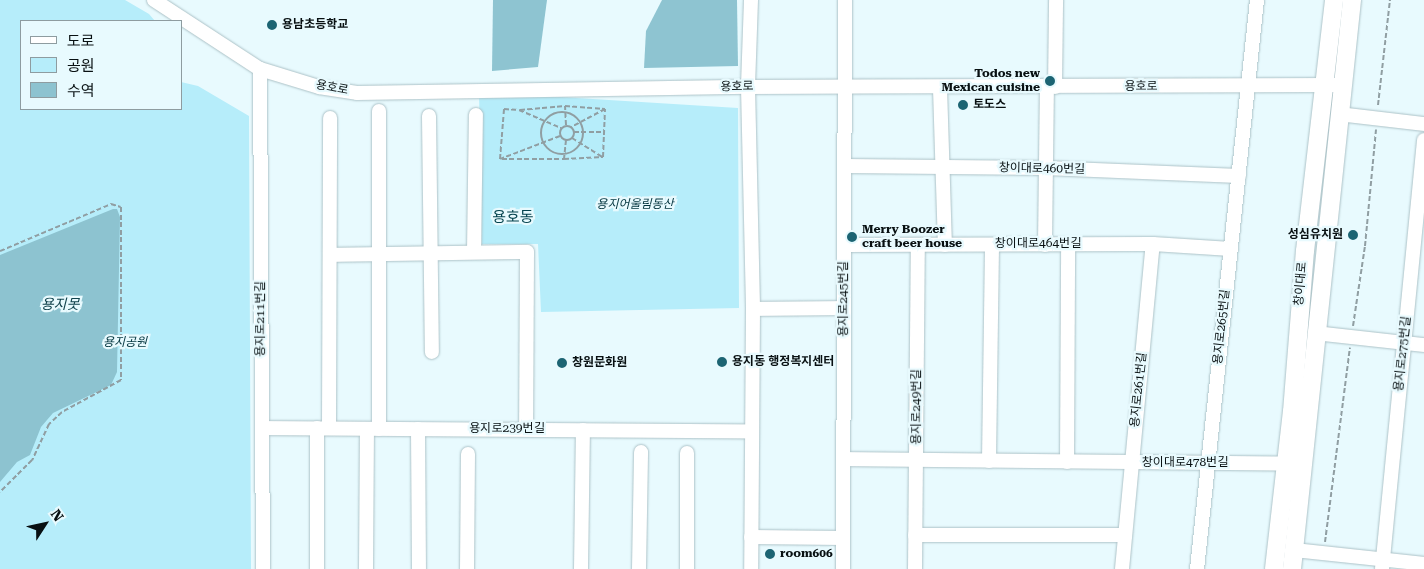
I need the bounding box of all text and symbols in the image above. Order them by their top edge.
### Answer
place label: 용남초등학교 [282,18,348,32]
marker: 용남초등학교 [266,19,278,31]
legend [20,20,182,110]
text: 도로 [67,32,95,50]
text: 공원 [67,57,95,75]
place label: Todos new Mexican cuisine [941,67,1040,95]
marker: Todos new Mexican cuisine [1044,75,1056,87]
street label: 용호로 [314,78,350,98]
street label: 용호로 [720,80,754,94]
street label: 용호로 [1124,80,1158,94]
text: 수역 [67,82,95,100]
place label: 토도스 [973,98,1006,112]
marker: 토도스 [957,99,969,111]
street label: 창이대로460번길 [999,161,1085,177]
park label: 용지어울림동산 [596,198,674,212]
district label: 용호동 [492,209,534,227]
place label: Merry Boozer craft beer house [862,223,962,251]
place label: 성심유치원 [1288,228,1343,242]
marker: 성심유치원 [1347,229,1359,241]
marker: Merry Boozer craft beer house [846,231,858,243]
street label: 창이대로464번길 [995,237,1081,251]
street label: 용지로245번길 [837,261,851,337]
street label: 창이대로 [1292,261,1310,307]
street label: 용지로211번길 [254,281,268,357]
street label: 용지로265번길 [1211,289,1233,365]
water label: 용지못 [41,296,79,312]
street label: 용지로275번길 [1392,316,1414,392]
park label: 용지공원 [103,336,147,350]
street label: 용지로261번길 [1128,352,1150,428]
place label: 용지동 행정복지센터 [732,355,834,369]
place label: 창원문화원 [572,356,627,370]
marker: 용지동 행정복지센터 [716,356,728,368]
marker: 창원문화원 [556,357,568,369]
street label: 용지로249번길 [910,369,924,445]
street label: 용지로239번길 [469,422,545,436]
street label: 창이대로478번길 [1142,456,1228,470]
north arrow [20,499,70,549]
text: N [48,506,67,524]
place label: room606 [780,547,833,561]
marker: room606 [764,548,776,560]

